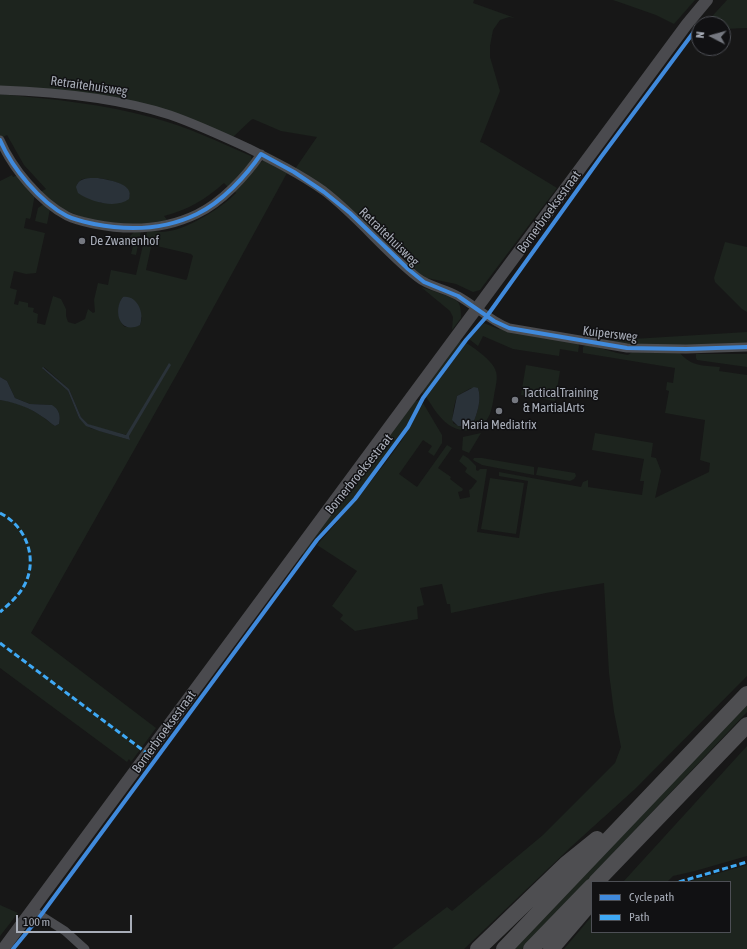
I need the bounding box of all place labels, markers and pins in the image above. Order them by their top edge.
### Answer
place label: De Zwanenhof [90,233,159,249]
marker: De Zwanenhof [77,236,87,246]
place label: TacticalTraining & MartialArts [523,385,598,416]
marker: TacticalTraining & MartialArts [510,395,520,405]
marker: Maria Mediatrix [494,406,504,416]
place label: Maria Mediatrix [462,417,536,433]

